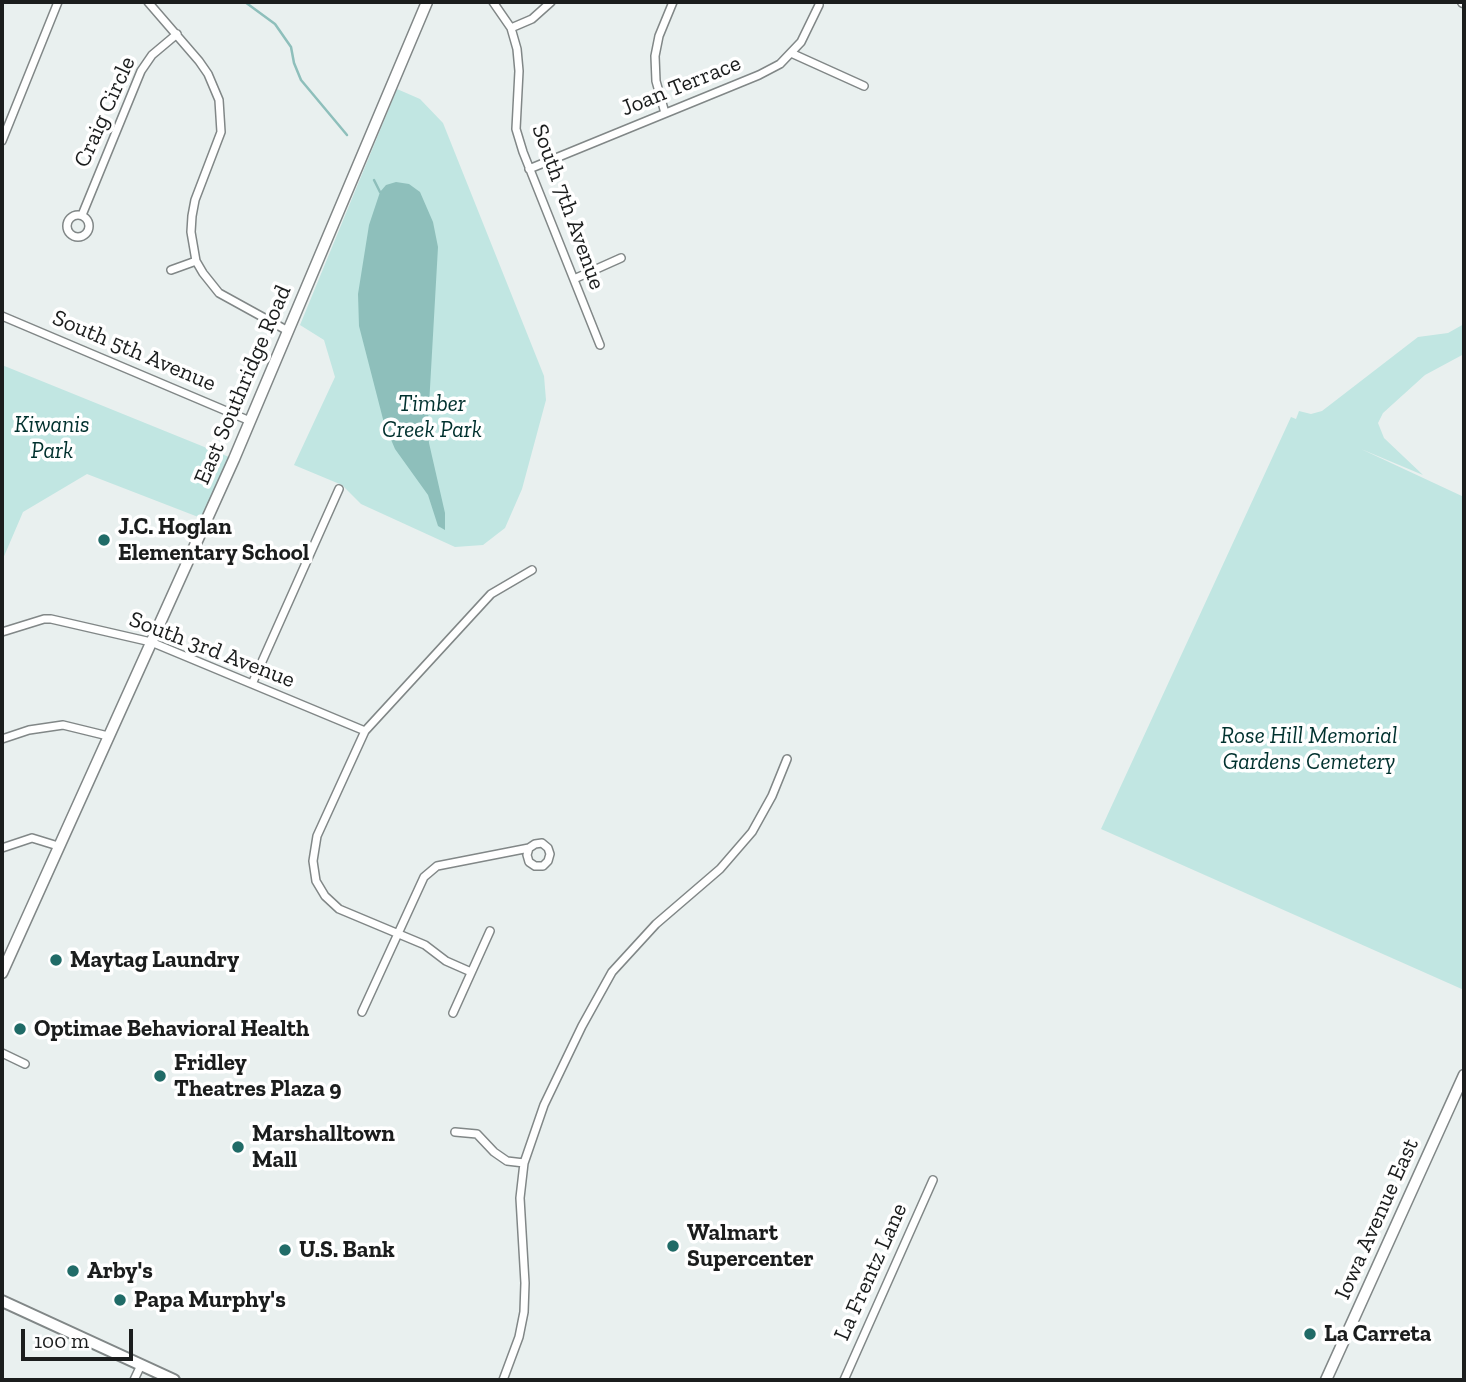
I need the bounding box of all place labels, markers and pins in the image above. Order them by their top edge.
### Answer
place label: J.C. Hoglan Elementary School [118,513,309,567]
marker: J.C. Hoglan Elementary School [96,532,112,548]
place label: Maytag Laundry [70,946,239,974]
marker: Maytag Laundry [48,952,64,968]
place label: Optimae Behavioral Health [34,1015,309,1043]
marker: Optimae Behavioral Health [12,1021,28,1037]
place label: Fridley Theatres Plaza 9 [174,1049,342,1103]
marker: Fridley Theatres Plaza 9 [152,1068,168,1084]
place label: Marshalltown Mall [252,1120,395,1174]
marker: Marshalltown Mall [230,1139,246,1155]
place label: Walmart Supercenter [687,1219,814,1273]
place label: U.S. Bank [299,1236,395,1264]
marker: Walmart Supercenter [665,1238,681,1254]
marker: U.S. Bank [277,1242,293,1258]
place label: Arby's [87,1257,153,1285]
marker: Arby's [65,1263,81,1279]
place label: Papa Murphy's [134,1286,286,1314]
marker: Papa Murphy's [112,1292,128,1308]
place label: La Carreta [1324,1320,1431,1348]
marker: La Carreta [1302,1326,1318,1342]

